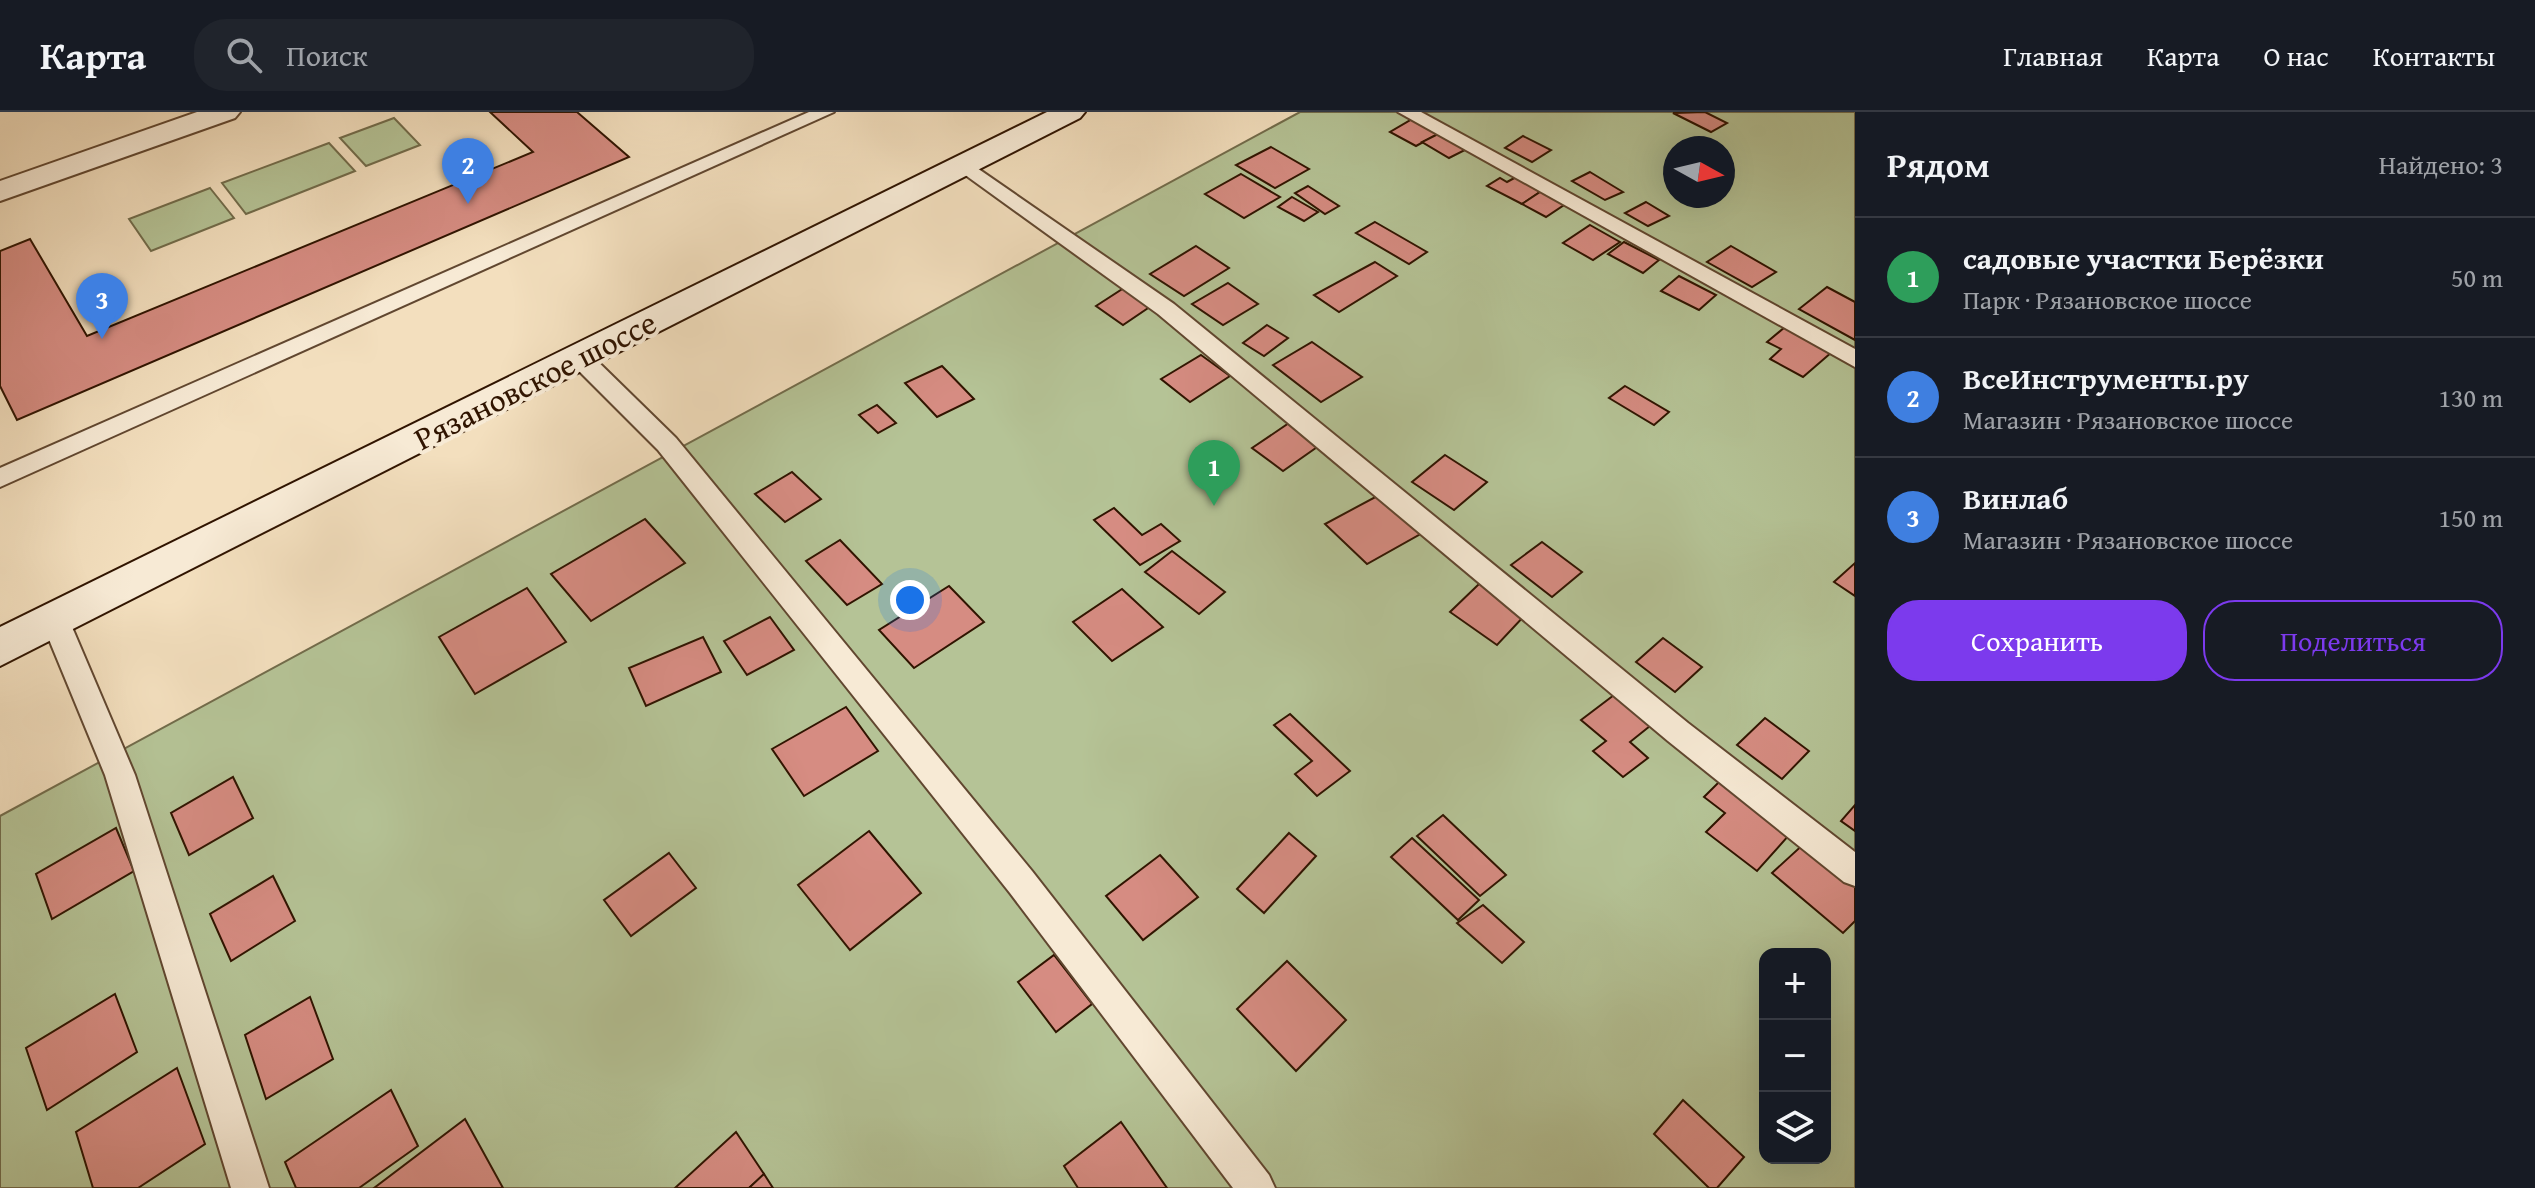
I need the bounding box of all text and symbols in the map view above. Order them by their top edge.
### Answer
search box [194,19,754,91]
text: Карта [40,27,146,83]
icon: search [222,33,266,77]
text: Поиск [286,33,368,77]
text: Главная [2003,35,2103,76]
text: Карта [2147,35,2219,76]
text: О нас [2263,35,2329,76]
text: Контакты [2373,35,2495,76]
north arrow [1663,136,1735,208]
pin: 2 [442,138,494,204]
text: Рядом [1887,140,1990,189]
text: Найдено: 3 [2379,145,2503,184]
text: садовые участки Берёзки [1963,236,2324,280]
text: 1 [1906,258,1920,297]
text: 50 m [2451,258,2503,297]
pin: 3 [76,273,128,339]
text: Парк · Рязановское шоссе [1963,280,2252,319]
street label: Рязановское шоссе [406,299,664,461]
text: ВсеИнструменты.ру [1963,356,2249,400]
text: 2 [1906,378,1920,417]
text: 130 m [2438,378,2503,417]
text: Магазин · Рязановское шоссе [1963,400,2293,439]
pin: 1 [1188,440,1240,506]
text: Винлаб [1963,476,2068,520]
text: 3 [1906,498,1920,537]
text: 150 m [2438,498,2503,537]
text: Магазин · Рязановское шоссе [1963,520,2293,559]
your location [890,580,930,620]
button: Сохранить [1887,600,2187,681]
button: Поделиться [2203,600,2503,681]
map controls [1759,948,1831,1164]
button: + [1759,948,1831,1020]
button: − [1759,1020,1831,1092]
button: layers [1759,1092,1831,1164]

